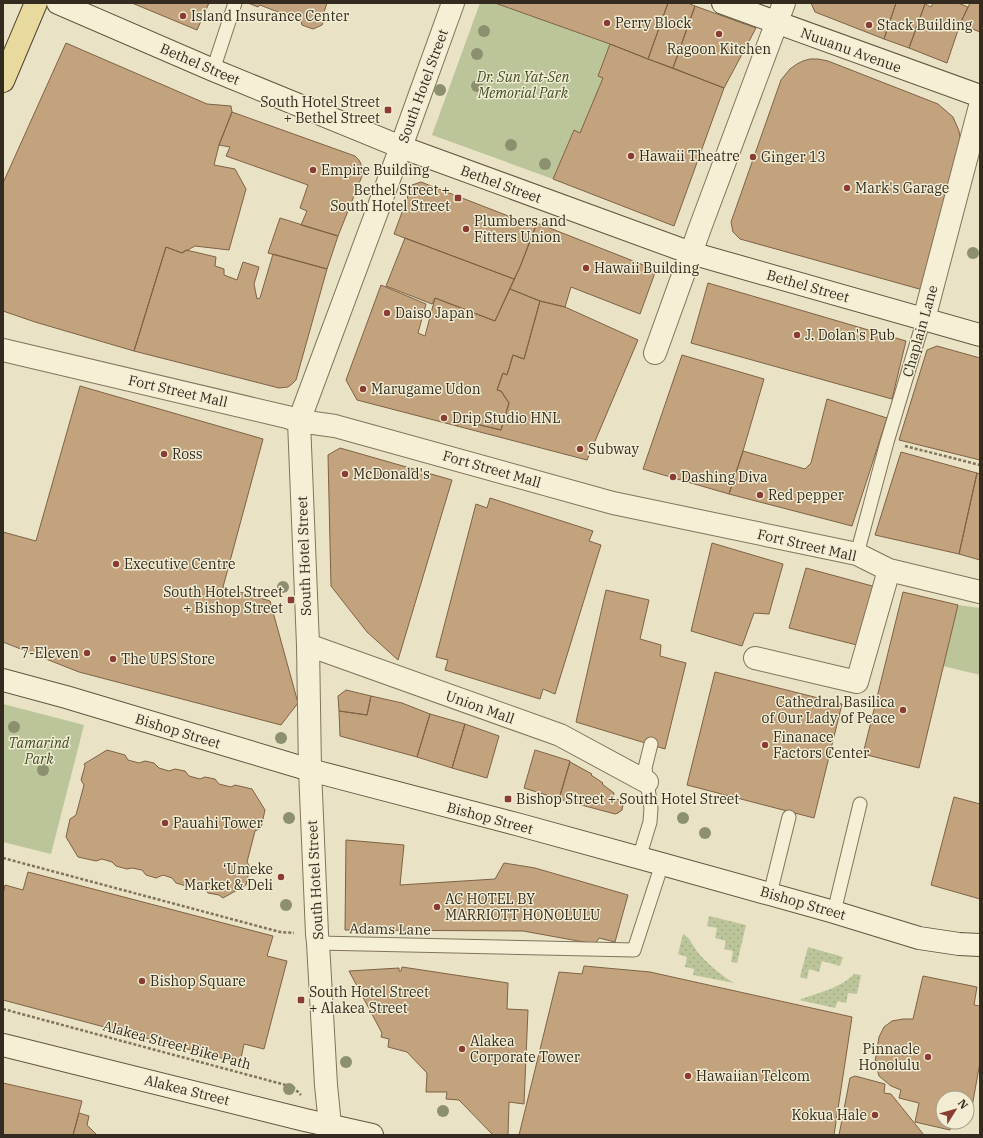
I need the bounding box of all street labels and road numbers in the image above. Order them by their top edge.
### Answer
street label: Nuuanu Avenue [798,23,904,77]
street label: South Hotel Street [394,27,452,145]
street label: Bethel Street [157,39,243,89]
street label: Bethel Street [458,161,544,207]
street label: Bethel Street [765,266,851,306]
street label: Chaplain Lane [898,283,942,379]
street label: Fort Street Mall [127,371,229,411]
street label: Fort Street Mall [441,446,543,492]
street label: South Hotel Street [293,496,315,616]
street label: Fort Street Mall [756,525,858,565]
street label: Union Mall [443,686,517,728]
street label: Bishop Street [133,709,223,753]
street label: Bishop Street [445,798,535,838]
street label: South Hotel Street [303,820,327,940]
street label: Bishop Street [758,882,848,924]
street label: Adams Lane [349,919,431,939]
street label: Alakea Street Bike Path [101,1017,253,1074]
street label: Alakea Street [143,1071,232,1109]

